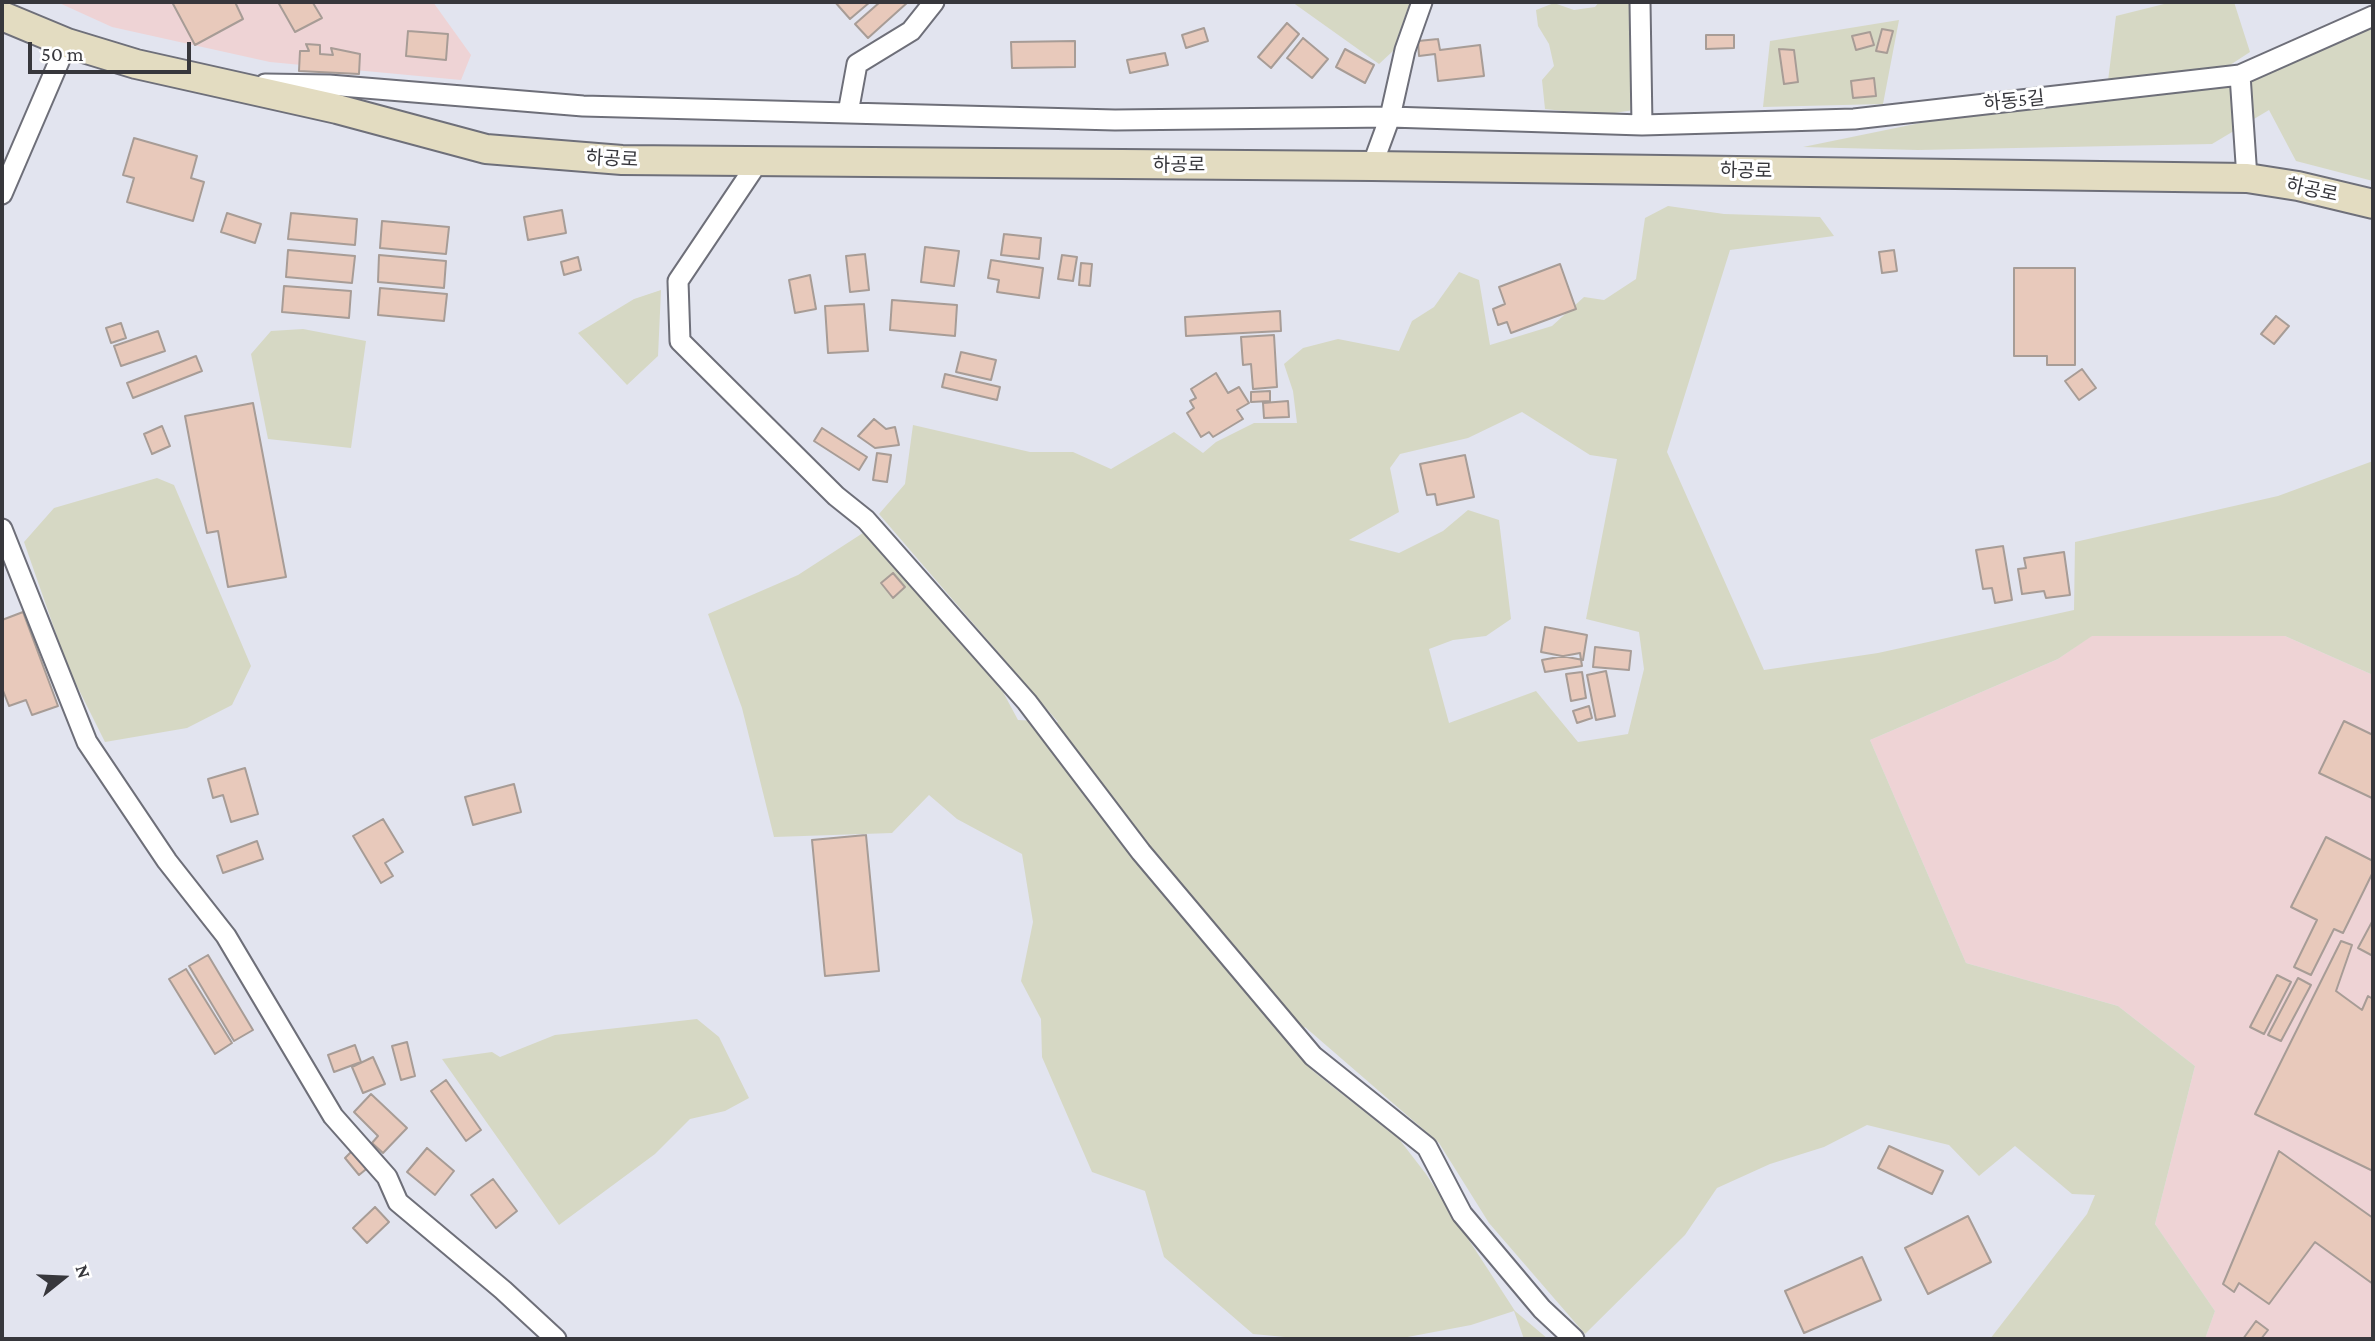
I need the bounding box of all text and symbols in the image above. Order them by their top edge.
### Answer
scale bar [32,28,194,72]
text: 50 m [41,42,84,66]
street label: 하동5길 [1982,86,2046,116]
street label: 하공로 [585,146,639,172]
street label: 하공로 [1153,154,1205,176]
street label: 하공로 [1720,159,1772,183]
street label: 하공로 [2284,173,2340,207]
north arrow [28,1243,98,1313]
text: N [71,1262,95,1281]

